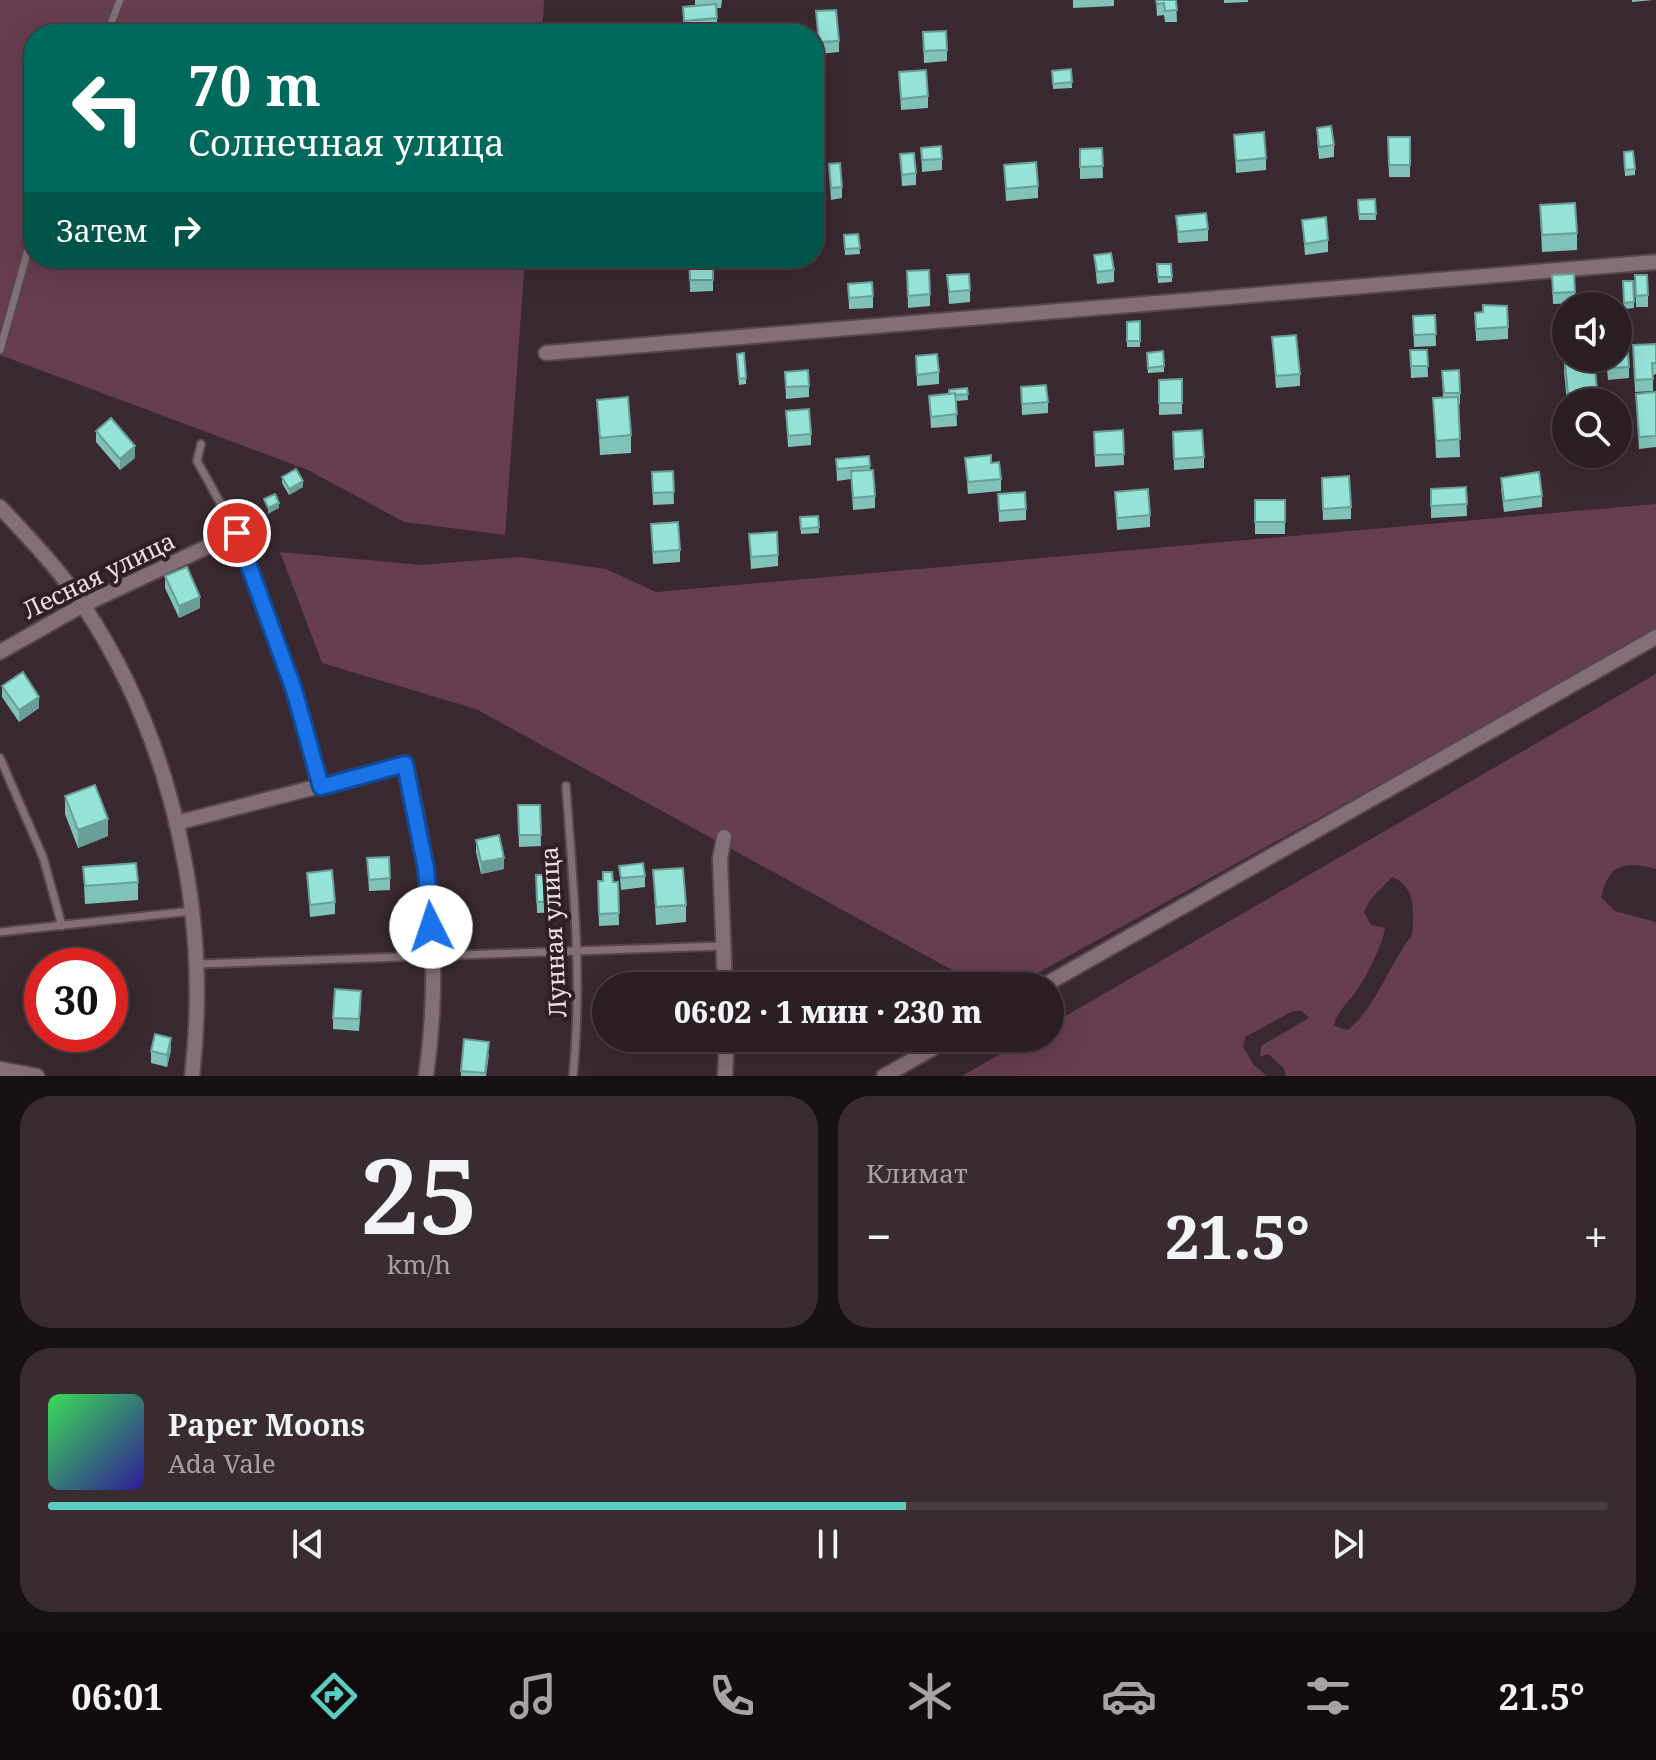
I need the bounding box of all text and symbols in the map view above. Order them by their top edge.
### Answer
text: 70 m [188,46,321,122]
icon: left [56,56,160,160]
text: Солнечная улица [188,118,505,167]
icon: right [164,208,208,252]
text: Затем [56,210,148,251]
map controls [1552,292,1632,468]
button: sound [1552,292,1632,372]
button: search [1552,388,1632,468]
pin [203,499,271,567]
icon: arrive [215,511,259,555]
street label: Лесная улица [17,523,180,626]
street label: Лунная улица [532,846,573,1018]
position arrow [389,885,473,969]
speed limit sign: 30 [24,948,128,1052]
text: 06:02 · 1 мин · 230 m [674,991,982,1032]
text: 25 [360,1123,478,1264]
text: Климат [866,1155,968,1191]
text: 21.5° [1165,1195,1310,1277]
text: − [866,1206,891,1266]
text: + [1583,1206,1608,1266]
text: km/h [387,1246,451,1282]
text: Paper Moons [168,1404,365,1445]
text: Ada Vale [168,1445,276,1481]
icon: previous [286,1522,330,1566]
icon: pause [806,1522,850,1566]
icon: next [1326,1522,1370,1566]
icon: directions [306,1668,362,1724]
icon: music [505,1668,561,1724]
icon: phone [704,1668,760,1724]
icon: climate [902,1668,958,1724]
icon: car [1101,1668,1157,1724]
icon: filters [1300,1668,1356,1724]
text: 06:01 [71,1672,164,1721]
text: 21.5° [1499,1672,1585,1721]

